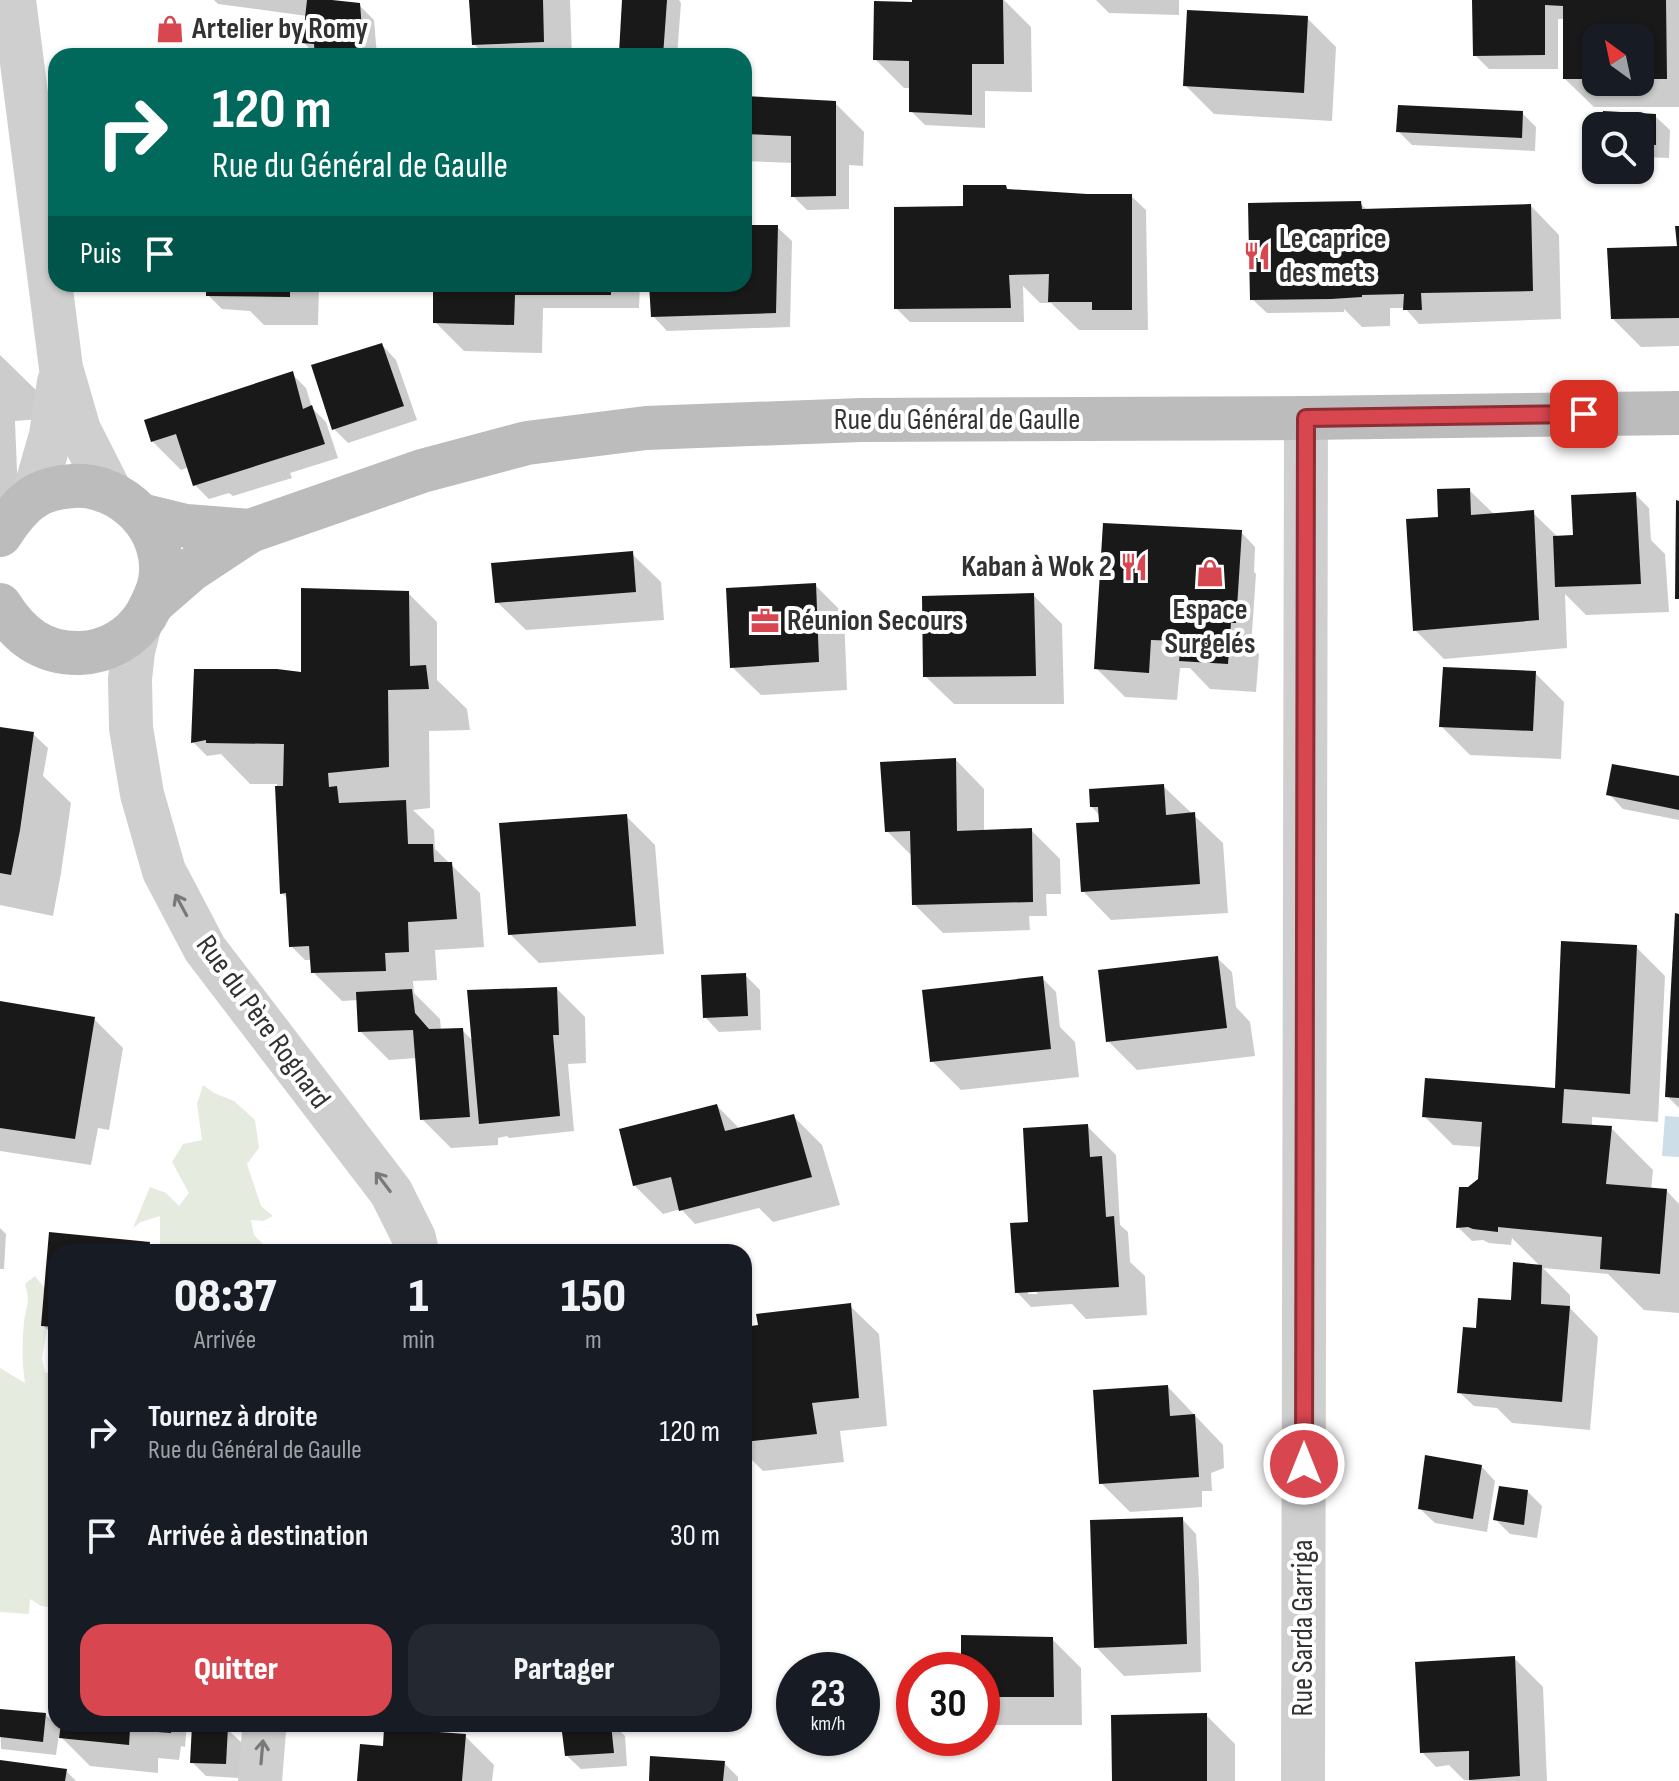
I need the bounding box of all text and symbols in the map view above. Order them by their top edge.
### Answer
place label: Artelier by Romy [191,11,368,47]
shop icon: Artelier by Romy [155,14,185,44]
north arrow [1582,24,1654,96]
map controls [1582,24,1654,184]
text: 120 m [212,77,332,144]
icon: right [80,80,184,184]
button: search [1582,112,1654,184]
text: Rue du Général de Gaulle [212,145,508,188]
place label: Le caprice des mets [1279,221,1387,291]
icon: arrive [138,232,182,276]
text: Puis [80,236,122,272]
restaurant icon: Le caprice des mets [1242,241,1272,271]
pin [1550,380,1618,448]
icon: arrive [1562,392,1606,436]
street label: Rue du Général de Gaulle [834,402,1080,438]
place label: Kaban à Wok 2 [961,549,1112,585]
restaurant icon: Kaban à Wok 2 [1119,552,1149,582]
shop icon: Espace Surgelés [1195,558,1225,588]
place label: Espace Surgelés [1165,592,1255,662]
place label: Réunion Secours [787,603,964,639]
office icon: Réunion Secours [750,606,780,636]
one-way arrow [173,893,189,917]
street label: Rue du Père Rognard [188,928,338,1116]
one-way arrow [375,1172,392,1194]
text: 08:37 [174,1268,276,1325]
text: 1 [409,1268,428,1325]
text: 150 [561,1268,626,1325]
text: Arrivée [194,1325,256,1356]
text: min [402,1325,435,1356]
text: m [585,1325,602,1356]
text: Tournez à droite [148,1399,318,1435]
icon: right [80,1410,124,1454]
text: 120 m [659,1414,720,1450]
position arrow [1262,1422,1346,1506]
text: Rue du Général de Gaulle [148,1435,362,1466]
icon: arrive [80,1514,124,1558]
text: Arrivée à destination [148,1518,368,1554]
text: 30 m [670,1518,720,1554]
street label: Rue Sarda Garriga [1285,1540,1321,1716]
button: Quitter [80,1624,392,1716]
button: Partager [408,1624,720,1716]
speed limit sign: 30 [896,1652,1000,1756]
text: 23 [810,1670,846,1718]
text: km/h [811,1712,845,1736]
one-way arrow [255,1739,270,1766]

